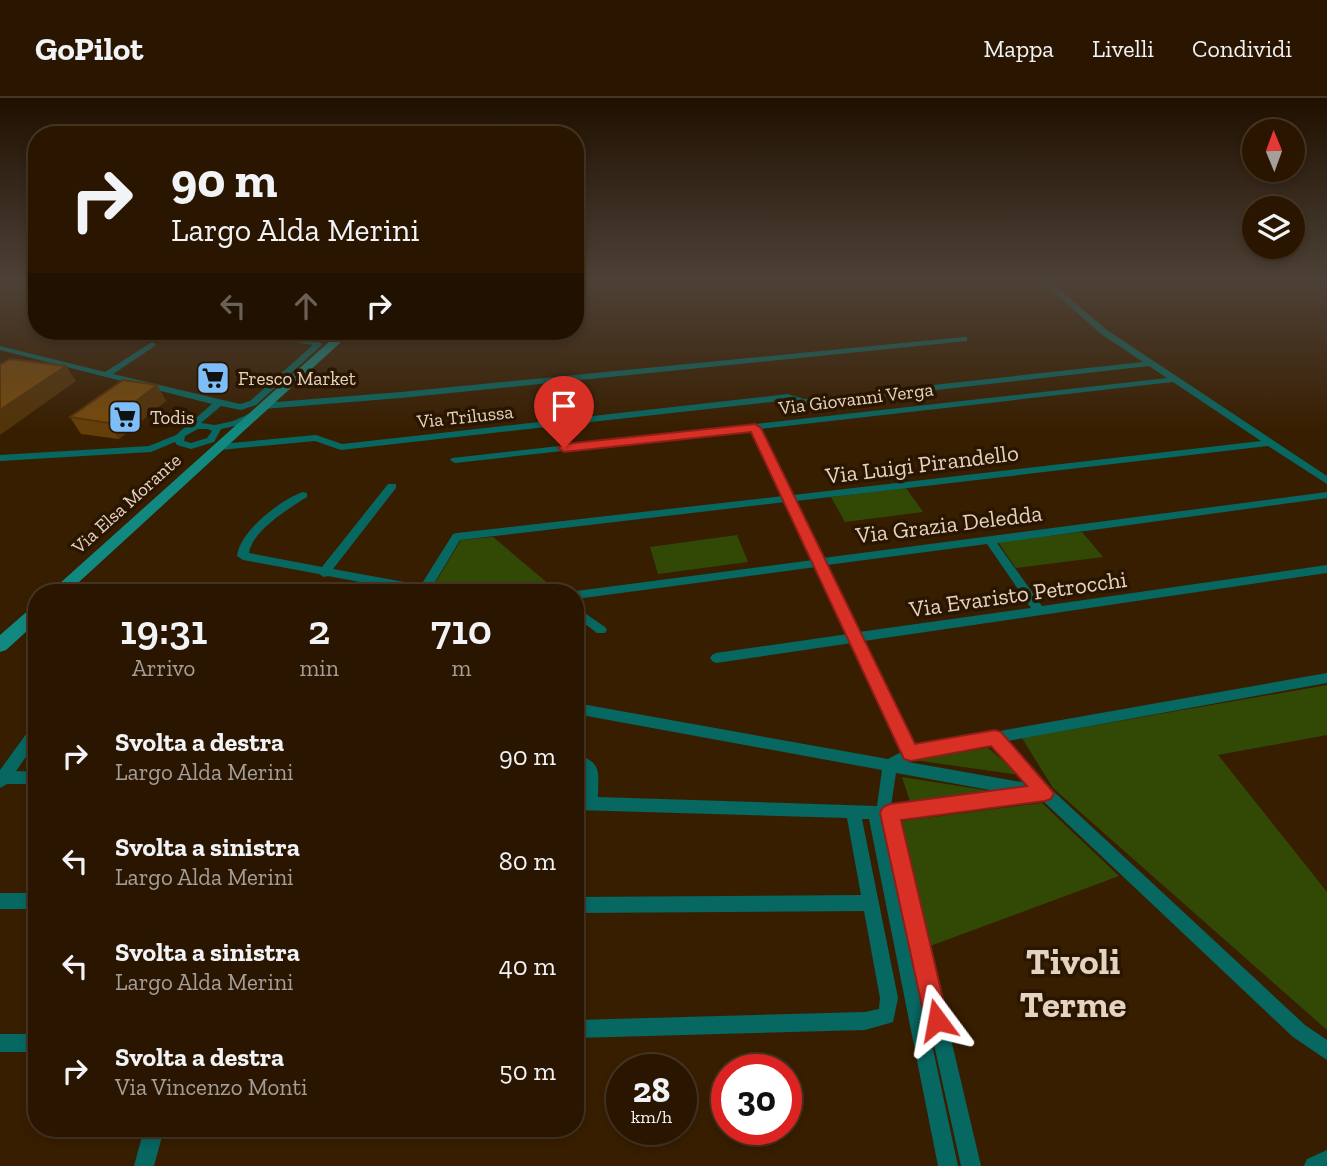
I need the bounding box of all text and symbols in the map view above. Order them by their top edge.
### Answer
text: GoPilot [35,29,143,68]
text: Mappa [983,34,1054,63]
text: Livelli [1092,34,1154,63]
text: Condividi [1192,34,1292,63]
north arrow [1242,119,1306,182]
map controls [1242,119,1305,259]
text: 90 m [171,151,278,210]
icon: right [56,154,147,245]
button: layers [1242,196,1305,259]
text: Largo Alda Merini [171,211,419,249]
icon: left [214,287,252,325]
icon: ahead [287,287,325,325]
icon: right [360,287,398,325]
supermarket icon: Fresco Market [194,359,232,397]
place label: Fresco Market [238,367,356,390]
pin [534,376,594,448]
street label: Via Giovanni Verga [776,378,935,420]
icon: arrive [545,387,583,425]
supermarket icon: Todis [106,398,144,436]
street label: Via Trilussa [415,400,514,433]
place label: Todis [150,406,194,429]
street label: Via Luigi Pirandello [823,438,1020,490]
street label: Via Elsa Morante [66,448,186,559]
street label: Via Grazia Deledda [853,499,1044,549]
street label: Via Evaristo Petrocchi [906,565,1129,623]
text: 19:31 [120,604,207,655]
text: 2 [308,604,330,655]
text: 710 [431,604,492,655]
text: Arrivo [132,654,195,682]
text: min [299,654,339,682]
text: m [451,654,471,682]
text: Svolta a destra [115,726,284,758]
icon: right [56,737,94,775]
text: 90 m [499,740,556,772]
text: Largo Alda Merini [115,758,294,786]
text: Svolta a sinistra [115,831,300,863]
icon: left [56,842,94,880]
text: 80 m [499,845,556,877]
text: Largo Alda Merini [115,863,294,891]
text: Svolta a sinistra [115,936,300,968]
district label: Tivoli Terme [1020,939,1127,1026]
icon: left [56,947,94,985]
text: 40 m [499,950,556,982]
text: Largo Alda Merini [115,968,294,996]
position arrow [900,983,974,1057]
text: Svolta a destra [115,1041,284,1073]
icon: right [56,1052,94,1090]
speed limit sign: 30 [711,1054,802,1145]
text: 50 m [499,1055,556,1087]
text: 28 [633,1069,670,1111]
text: Via Vincenzo Monti [115,1073,308,1101]
text: km/h [631,1106,672,1128]

